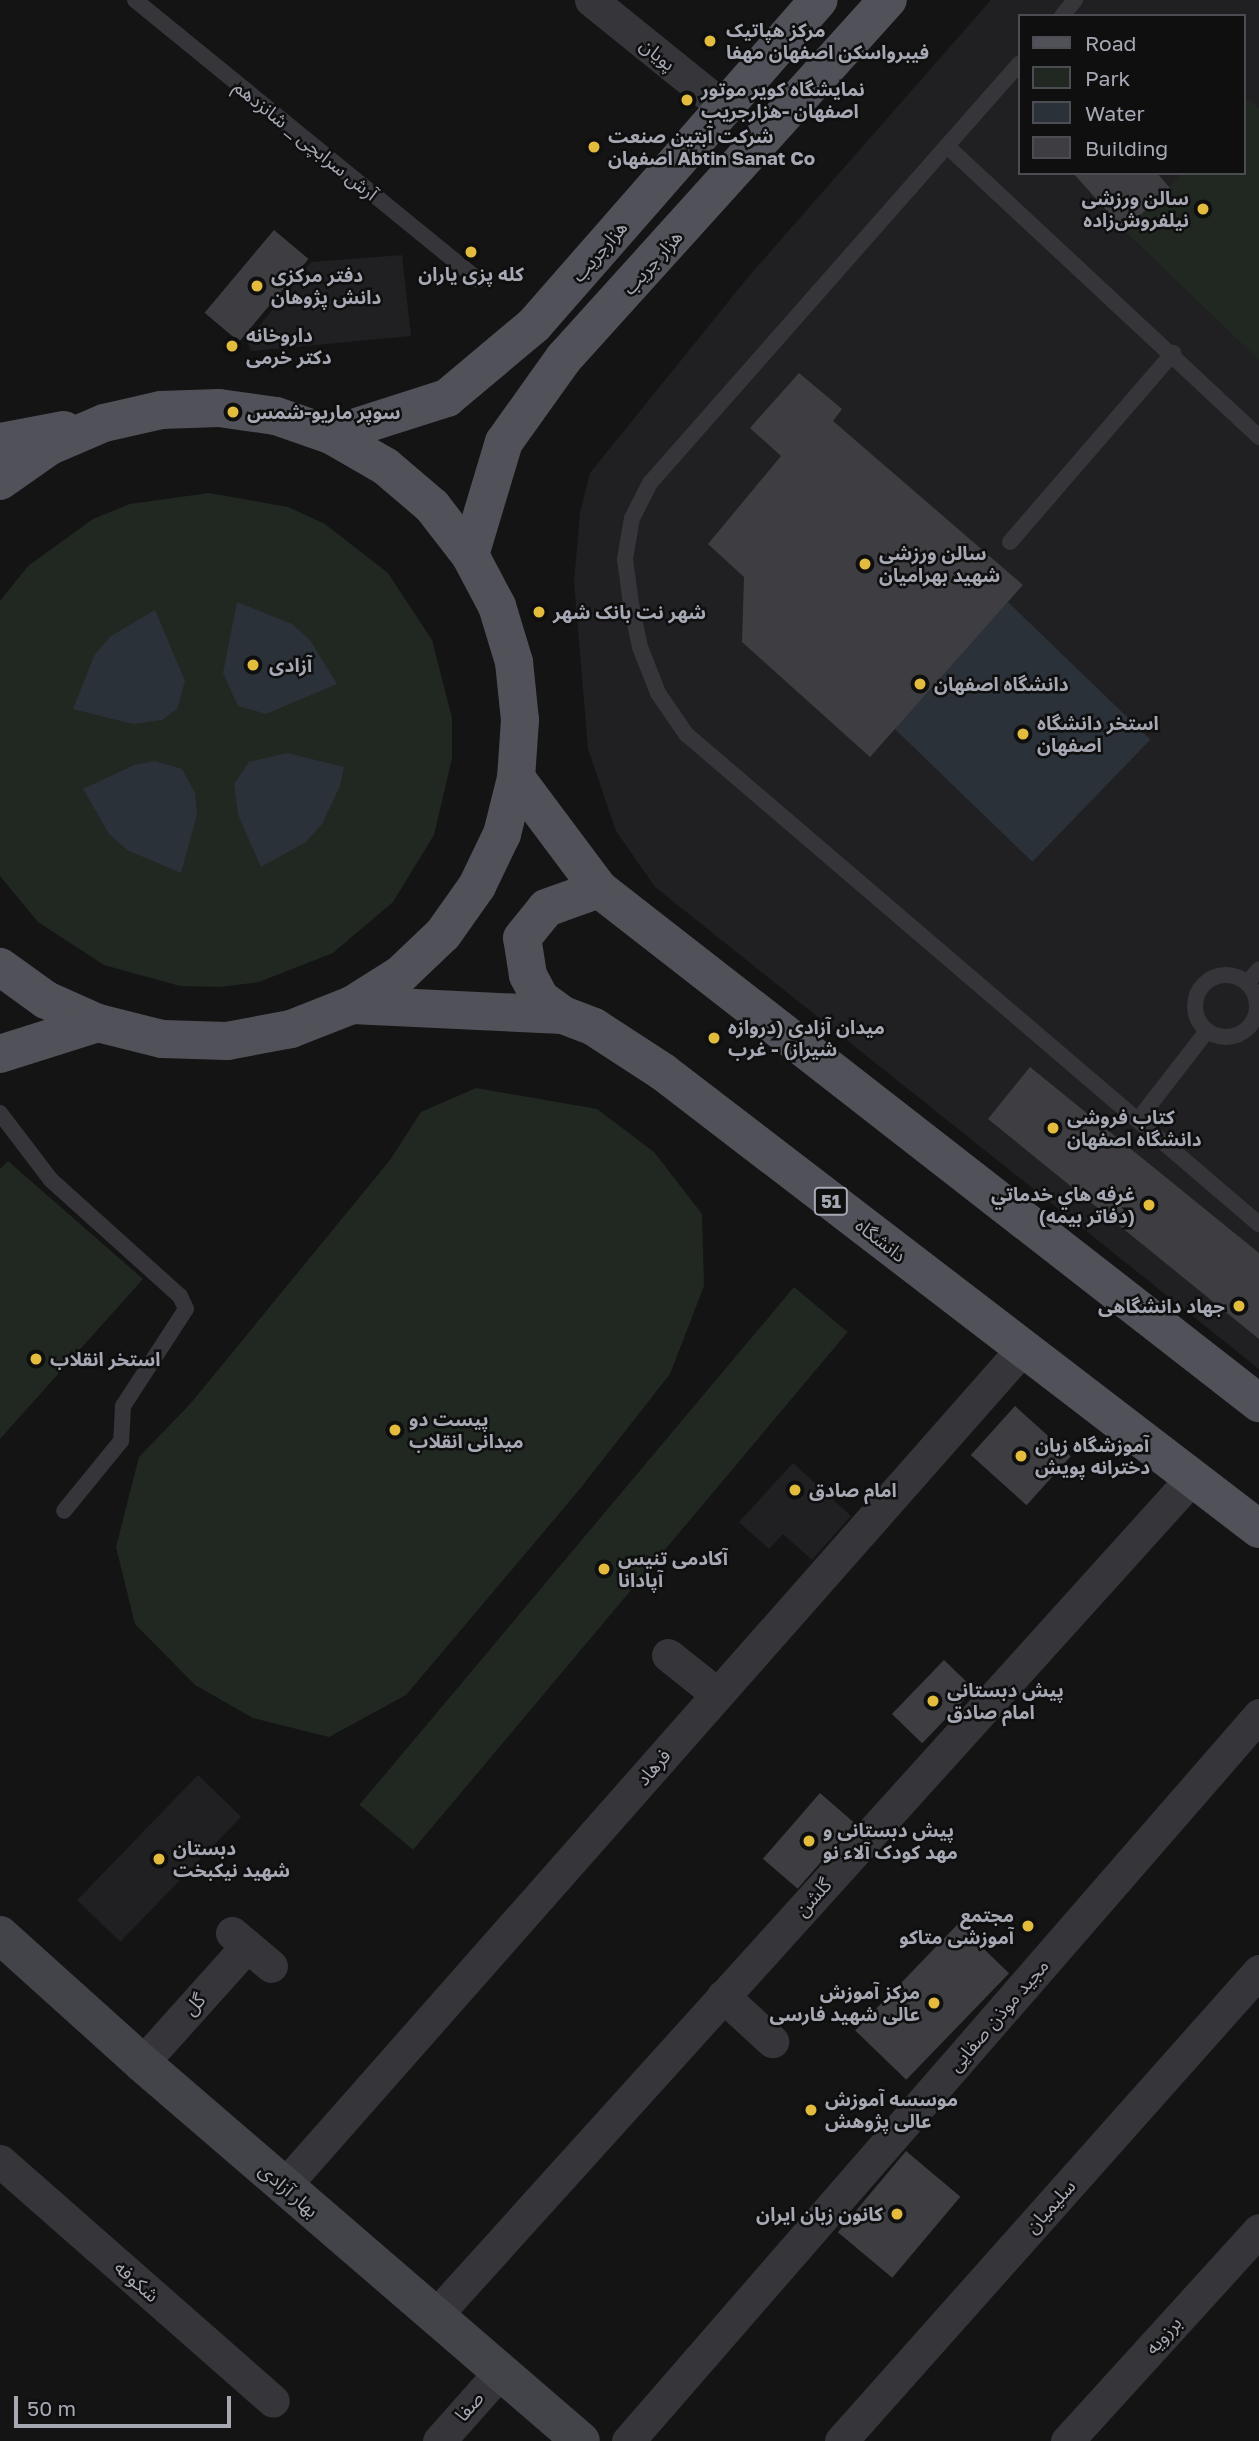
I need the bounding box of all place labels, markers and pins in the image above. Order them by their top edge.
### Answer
place label: مرکز هپاتیک فیبرواسکن اصفهان مهفا [726,19,929,63]
marker: مرکز هپاتیک فیبرواسکن اصفهان مهفا [700,31,720,51]
place label: نمایشگاه کویر موتور اصفهان -هزارجریب [701,78,865,122]
marker: نمایشگاه کویر موتور اصفهان -هزارجریب [679,92,695,108]
place label: شرکت آبتین صنعت اصفهان Abtin Sanat Co [608,125,815,169]
marker: شرکت آبتین صنعت اصفهان Abtin Sanat Co [586,139,602,155]
place label: سالن ورزشی نیلفروش‌زاده [1082,187,1189,231]
marker: سالن ورزشی نیلفروش‌زاده [1195,201,1211,217]
marker: کله پزی یاران [463,244,479,260]
place label: کله پزی یاران [418,263,524,285]
place label: دفتر مرکزی دانش پژوهان [271,264,381,308]
marker: دفتر مرکزی دانش پژوهان [249,278,265,294]
place label: داروخانه دکتر خرمی [246,324,332,368]
marker: داروخانه دکتر خرمی [224,338,240,354]
place label: سوپر ماریو-شمس [247,401,401,423]
marker: سوپر ماریو-شمس [225,404,241,420]
place label: سالن ورزشی شهید بهرامیان [879,542,1000,586]
marker: سالن ورزشی شهید بهرامیان [857,556,873,572]
place label: شهر نت بانک شهر [553,601,706,623]
marker: شهر نت بانک شهر [531,604,547,620]
place label: آزادی [269,654,312,676]
marker: آزادی [243,655,263,675]
place label: دانشگاه اصفهان [934,673,1069,695]
marker: دانشگاه اصفهان [912,676,928,692]
place label: استخر دانشگاه اصفهان [1037,712,1159,756]
marker: استخر دانشگاه اصفهان [1015,726,1031,742]
place label: میدان آزادی (دروازه شیراز) - غرب [728,1016,885,1060]
marker: میدان آزادی (دروازه شیراز) - غرب [706,1030,722,1046]
place label: کتاب فروشی دانشگاه اصفهان [1067,1106,1202,1150]
marker: کتاب فروشی دانشگاه اصفهان [1045,1120,1061,1136]
place label: غرفه هاي خدماتي (دفاتر بيمه) [991,1183,1135,1227]
marker: غرفه هاي خدماتي (دفاتر بيمه) [1141,1197,1157,1213]
place label: جهاد دانشگاهی [1098,1295,1225,1317]
marker: جهاد دانشگاهی [1231,1298,1247,1314]
place label: استخر انقلاب [50,1348,160,1370]
marker: استخر انقلاب [28,1351,44,1367]
place label: پیست دو میدانی انقلاب [409,1408,523,1452]
marker: پیست دو میدانی انقلاب [387,1422,403,1438]
place label: آموزشگاه زبان دخترانه پویش [1035,1434,1150,1478]
marker: آموزشگاه زبان دخترانه پویش [1013,1448,1029,1464]
place label: امام صادق [809,1479,897,1501]
marker: امام صادق [787,1482,803,1498]
place label: آکادمی تنیس آپادانا [618,1547,728,1591]
marker: آکادمی تنیس آپادانا [596,1561,612,1577]
place label: پیش دبستانی امام صادق [947,1679,1064,1723]
marker: پیش دبستانی امام صادق [925,1693,941,1709]
place label: پیش دبستانی و مهد کودک آلاء نو [823,1819,958,1863]
marker: پیش دبستانی و مهد کودک آلاء نو [801,1833,817,1849]
place label: دبستان شهید نیکبخت [173,1837,290,1881]
marker: دبستان شهید نیکبخت [151,1851,167,1867]
place label: مجتمع آموزشی متاکو [899,1904,1014,1948]
marker: مجتمع آموزشی متاکو [1020,1918,1036,1934]
place label: مرکز آموزش عالی شهید فارسی [769,1981,920,2025]
marker: مرکز آموزش عالی شهید فارسی [926,1995,942,2011]
place label: موسسه آموزش عالی پژوهش [825,2088,958,2132]
marker: موسسه آموزش عالی پژوهش [803,2102,819,2118]
place label: کانون زبان ایران [756,2203,883,2225]
marker: کانون زبان ایران [889,2206,905,2222]

